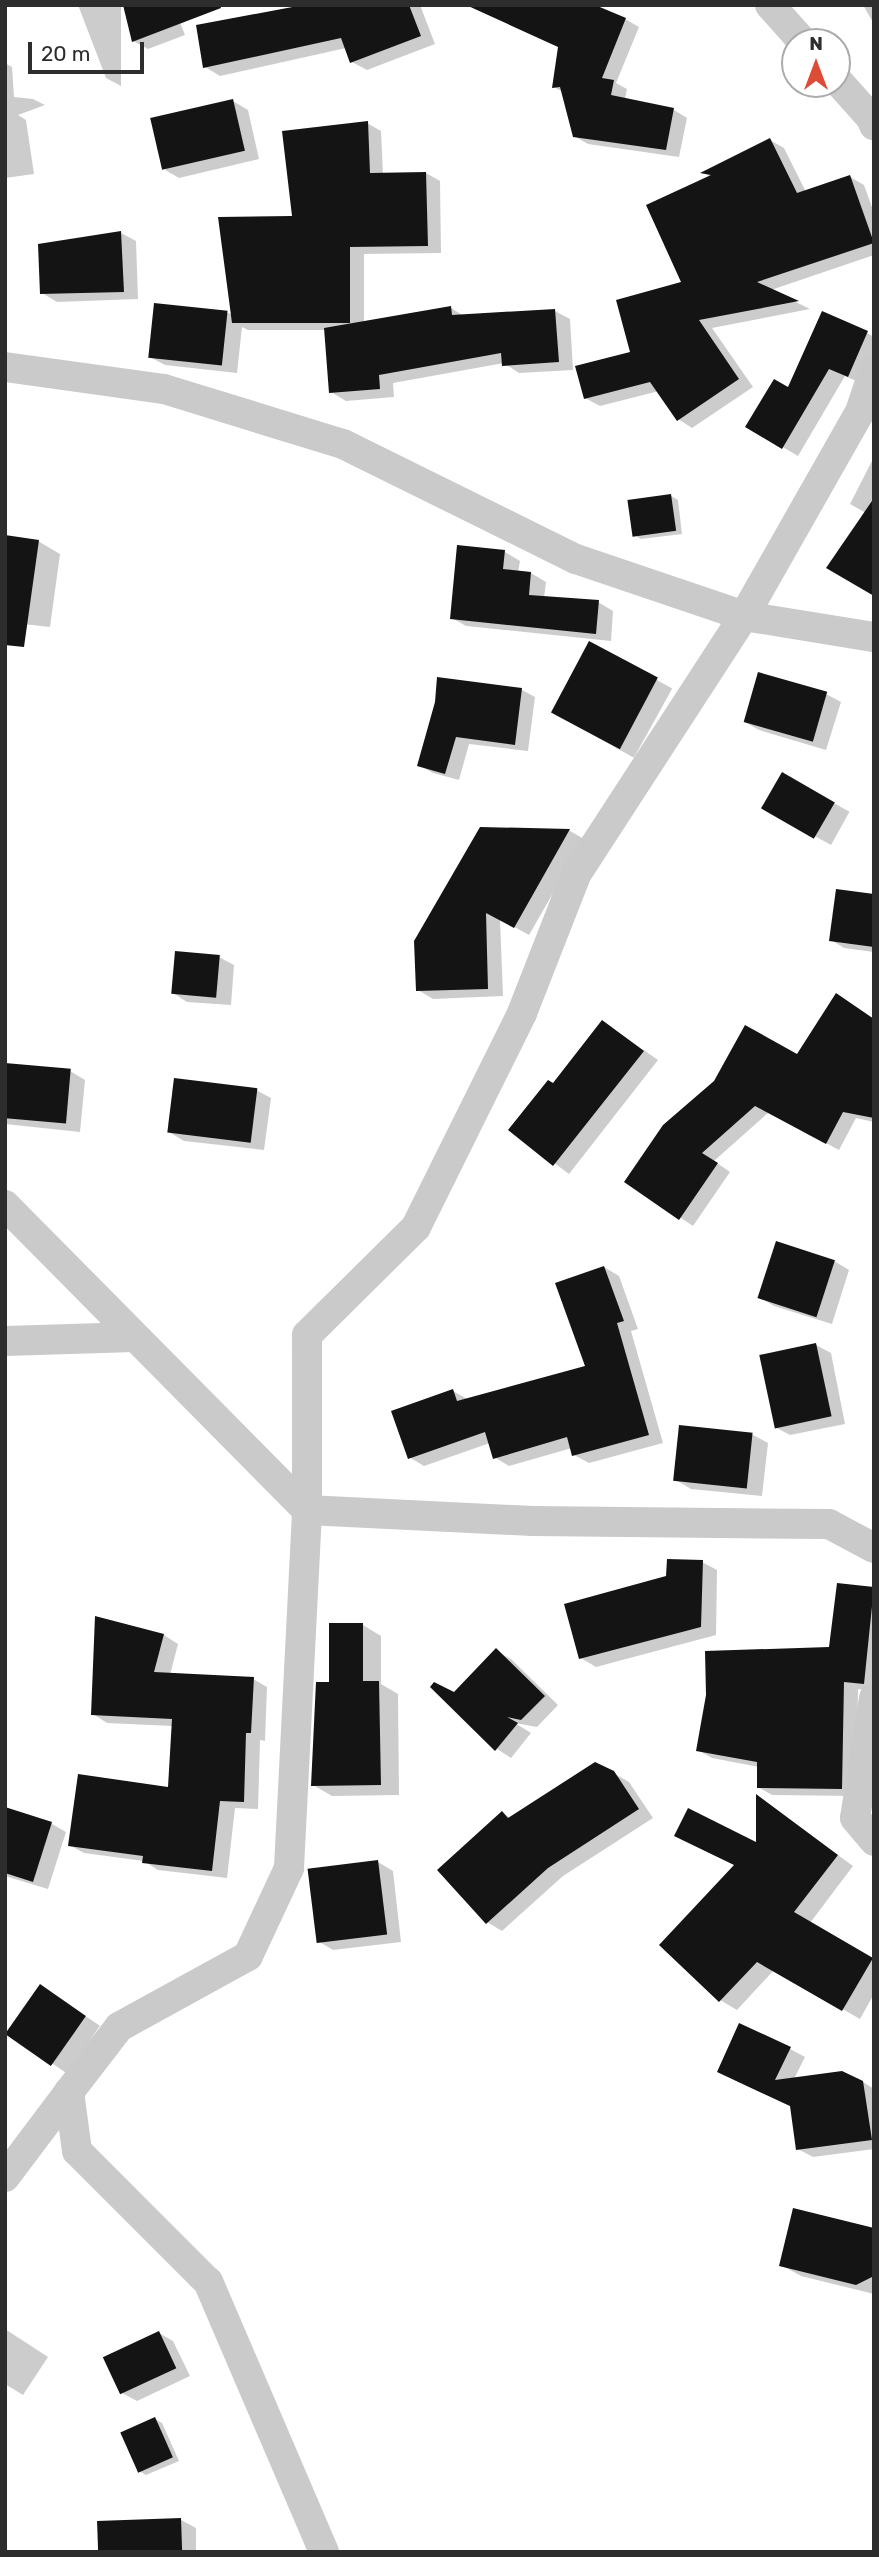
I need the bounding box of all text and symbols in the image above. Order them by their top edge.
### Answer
scale bar [32,28,147,72]
north arrow [781,28,851,98]
text: N [809,32,823,55]
text: 20 m [41,41,90,66]

